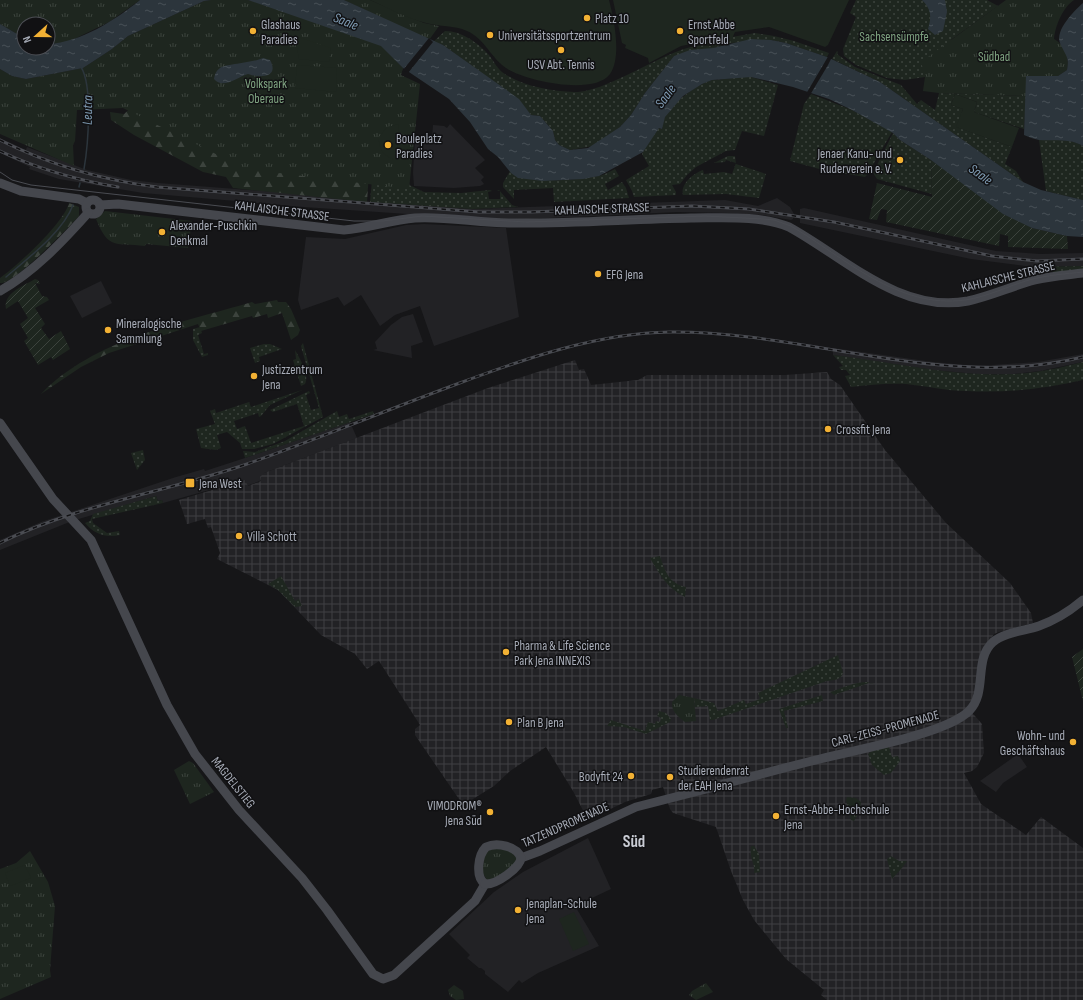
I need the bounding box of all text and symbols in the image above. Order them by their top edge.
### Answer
water label: Saale [331,9,361,34]
place label: Platz 10 [595,11,629,27]
marker: Platz 10 [582,13,592,23]
north arrow [16,16,56,56]
place label: Glashaus Paradies [261,17,301,48]
place label: Ernst Abbe Sportfeld [688,17,735,48]
marker: Glashaus Paradies [248,26,258,36]
marker: Ernst Abbe Sportfeld [675,26,685,36]
place label: Universitätssportzentrum [498,28,611,44]
park label: Sachsensümpfe [859,29,929,45]
marker: Universitätssportzentrum [485,30,495,40]
text: N [20,34,34,44]
marker: USV Abt. Tennis [556,45,566,55]
park label: Südbad [978,49,1010,65]
place label: USV Abt. Tennis [527,57,595,73]
park label: Volkspark Oberaue [245,76,287,107]
water label: Saale [651,81,680,111]
water label: Leutra [79,95,96,125]
place label: Bouleplatz Paradies [396,131,442,162]
marker: Bouleplatz Paradies [383,140,393,150]
place label: Jenaer Kanu- und Ruderverein e. V. [816,146,892,177]
marker: Jenaer Kanu- und Ruderverein e. V. [895,155,905,165]
water label: Saale [966,160,996,189]
street label: KAHLAISCHE STRASSE [233,197,330,225]
street label: KAHLAISCHE STRASSE [554,199,650,219]
place label: Alexander-Puschkin Denkmal [169,218,257,249]
marker: Alexander-Puschkin Denkmal [157,227,167,237]
street label: KAHLAISCHE STRASSE [960,258,1057,296]
place label: EFG Jena [606,267,643,283]
marker: EFG Jena [593,269,603,279]
place label: Mineralogische Sammlung [116,316,182,347]
marker: Mineralogische Sammlung [103,325,113,335]
place label: Justizzentrum Jena [261,362,323,393]
marker: Justizzentrum Jena [249,371,259,381]
place label: Crossfit Jena [836,422,891,438]
marker: Crossfit Jena [823,424,833,434]
place label: Jena West [198,476,242,492]
marker: Jena West [184,477,196,489]
place label: Villa Schott [247,529,297,545]
marker: Villa Schott [234,531,244,541]
place label: Pharma & Life Science Park Jena INNEXIS [514,638,610,669]
marker: Pharma & Life Science Park Jena INNEXIS [501,647,511,657]
street label: CARL-ZEISS-PROMENADE [830,707,941,751]
place label: Plan B Jena [517,715,564,731]
marker: Plan B Jena [504,717,514,727]
place label: Wohn- und Geschäftshaus [1000,728,1065,759]
marker: Wohn- und Geschäftshaus [1068,737,1078,747]
street label: MAGDELSTIEG [208,754,259,811]
place label: Studierendenrat der EAH Jena [678,763,749,794]
place label: Bodyfit 24 [579,769,624,785]
marker: Bodyfit 24 [626,771,636,781]
marker: Studierendenrat der EAH Jena [665,772,675,782]
place label: VIMODROM® Jena Süd [427,798,482,829]
street label: TATZENDPROMENADE [519,799,611,851]
place label: Ernst-Abbe-Hochschule Jena [783,802,890,833]
marker: VIMODROM® Jena Süd [485,807,495,817]
marker: Ernst-Abbe-Hochschule Jena [771,811,781,821]
district label: Süd [623,832,645,852]
place label: Jenaplan-Schule Jena [525,896,597,927]
marker: Jenaplan-Schule Jena [513,905,523,915]

